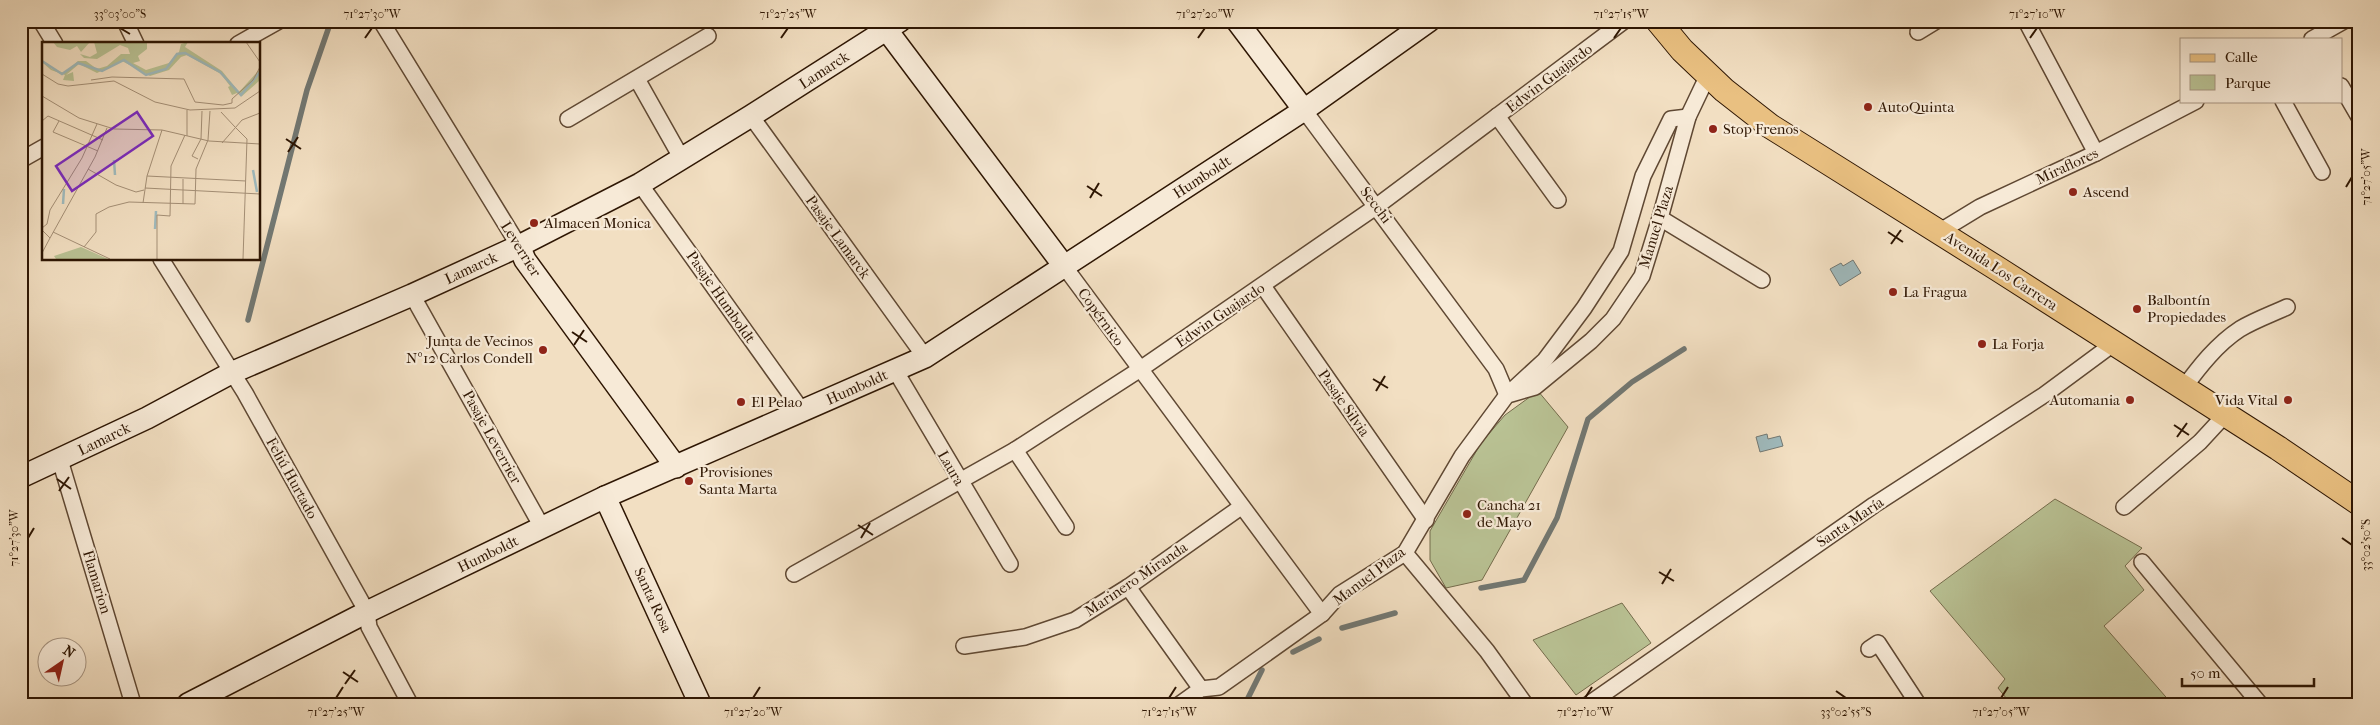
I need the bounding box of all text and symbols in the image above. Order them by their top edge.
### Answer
text: 33°03'00"S [94,7,146,21]
text: 71°27'30"W [344,7,402,21]
text: 71°27'25"W [760,7,818,21]
text: 71°27'20"W [1176,7,1235,21]
text: 71°27'15"W [1594,7,1650,21]
text: 71°27'10"W [2009,7,2066,21]
legend [2180,38,2342,102]
street label: Edwin Guajardo [1502,39,1596,116]
inset map [42,42,260,260]
street label: Lamarck [796,47,853,93]
text: Calle [2225,48,2258,66]
text: Parque [2225,74,2271,92]
place label: AutoQuinta [1877,98,1955,116]
marker: AutoQuinta [1862,101,1874,113]
place label: Stop Frenos [1723,120,1799,138]
marker: Stop Frenos [1707,123,1719,135]
street label: Miraflores [2033,144,2101,188]
text: 71°27'05"W [2359,147,2373,206]
street label: Humboldt [1170,151,1235,202]
street label: Manuel Plaza [1635,182,1677,271]
street label: Secchi [1356,183,1396,227]
place label: Ascend [2082,183,2130,201]
marker: Ascend [2067,186,2079,198]
street label: Pasaje Lamarck [802,192,874,282]
place label: Almacen Monica [543,214,652,232]
marker: Almacen Monica [528,217,540,229]
street label: Leverrier [497,218,545,281]
street label: Avenida Los Carrera [1940,227,2062,315]
street label: Pasaje Humboldt [683,247,760,347]
street label: Lamarck [442,248,500,288]
street label: Edwin Guajardo [1172,278,1268,351]
place label: La Fragua [1903,283,1968,301]
street label: Copérnico [1074,285,1128,350]
marker: La Fragua [1887,286,1899,298]
place label: Balbontín Propiedades [2147,291,2226,326]
marker: Balbontín Propiedades [2131,303,2143,315]
place label: Junta de Vecinos Nº12 Carlos Condell [406,332,533,367]
place label: La Forja [1992,335,2045,353]
marker: La Forja [1976,338,1988,350]
marker: Junta de Vecinos Nº12 Carlos Condell [537,344,549,356]
street label: Humboldt [823,365,891,409]
street label: Pasaje Silvia [1314,366,1374,441]
street label: Pasaje Leverrier [459,387,526,488]
place label: Automania [2049,391,2121,409]
place label: Vida Vital [2214,391,2278,409]
place label: El Pelao [751,393,803,411]
marker: Automania [2124,394,2136,406]
marker: Vida Vital [2282,394,2294,406]
marker: El Pelao [735,396,747,408]
street label: Lamarck [75,419,133,459]
street label: Feliú Hurtado [262,434,322,522]
street label: Laura [934,447,969,490]
place label: Provisiones Santa Marta [699,463,778,498]
marker: Provisiones Santa Marta [683,475,695,487]
street label: Santa María [1813,492,1888,551]
place label: Cancha 21 de Mayo [1477,496,1541,531]
text: 71°27'30"W [7,508,21,566]
marker: Cancha 21 de Mayo [1461,508,1473,520]
text: 33°02'50"S [2359,519,2373,571]
street label: Humboldt [455,531,522,576]
street label: Marinero Miranda [1081,537,1192,620]
street label: Manuel Plaza [1329,542,1410,609]
street label: Flamarion [79,548,115,616]
street label: Santa Rosa [630,565,676,636]
north arrow [38,638,88,688]
text: N [60,642,78,662]
scale bar [2182,655,2315,687]
text: 50 m [2190,664,2221,682]
text: 71°27'25"W [308,705,366,719]
text: 71°27'20"W [724,705,783,719]
text: 71°27'15"W [1142,705,1198,719]
text: 71°27'10"W [1557,705,1614,719]
text: 33°02'55"S [1821,705,1871,719]
text: 71°27'05"W [1972,705,2031,719]

